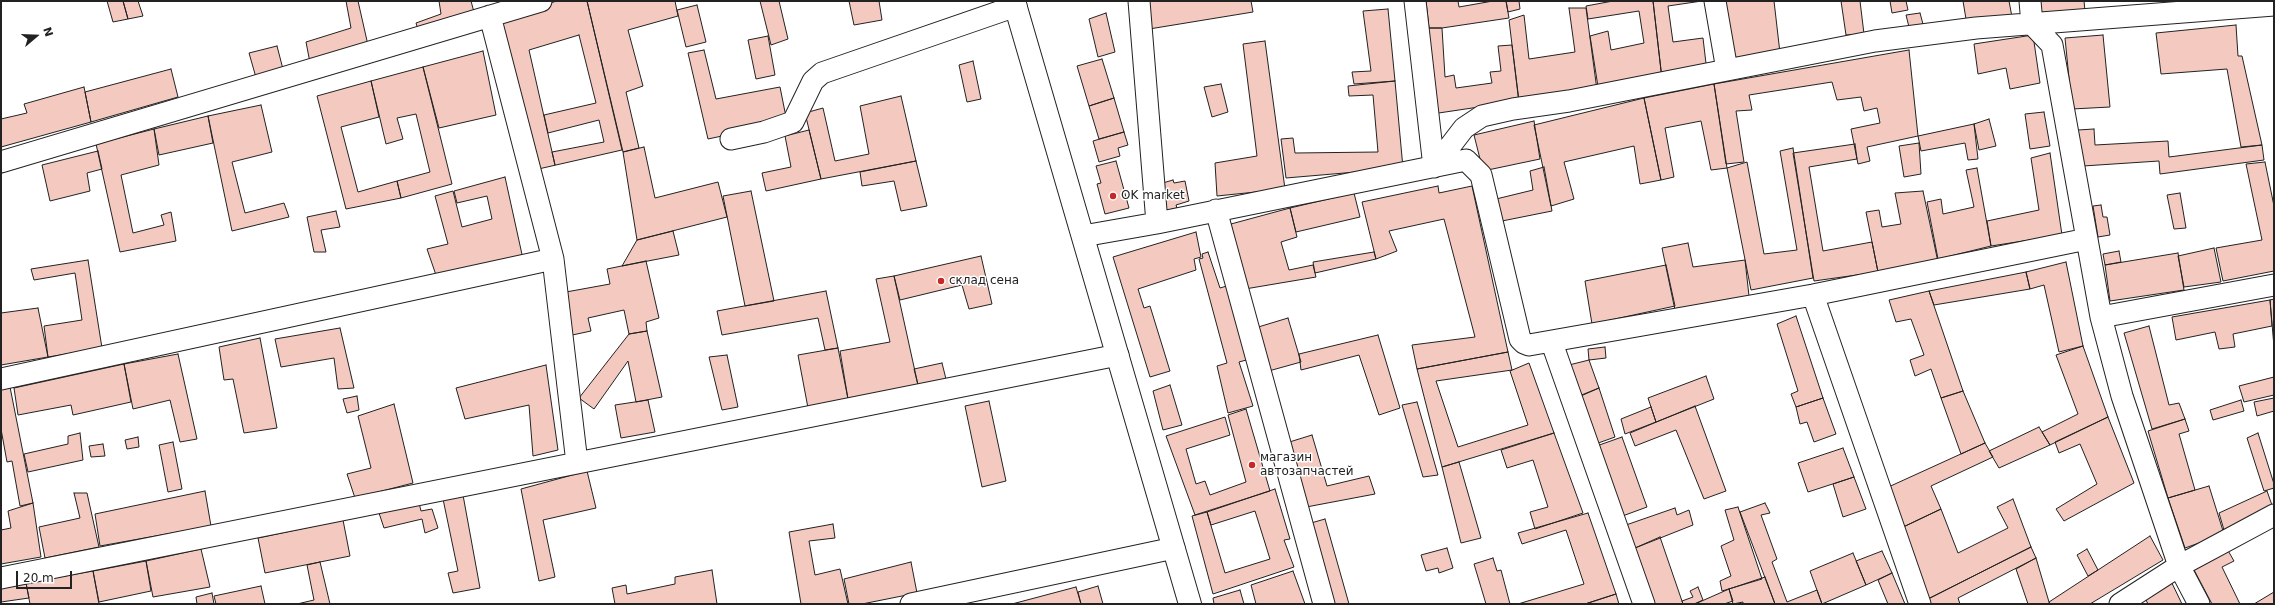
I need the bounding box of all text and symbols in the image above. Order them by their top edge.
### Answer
north arrow [16,16,56,56]
text: N [40,25,55,38]
place label: OK market [1121,189,1185,203]
marker: OK market [1108,191,1118,201]
place label: склад сена [949,274,1019,288]
marker: склад сена [936,276,946,286]
place label: магазин автозапчастей [1260,451,1354,479]
marker: магазин автозапчастей [1247,460,1257,470]
scale bar [18,563,74,589]
text: 20 m [23,571,54,585]

